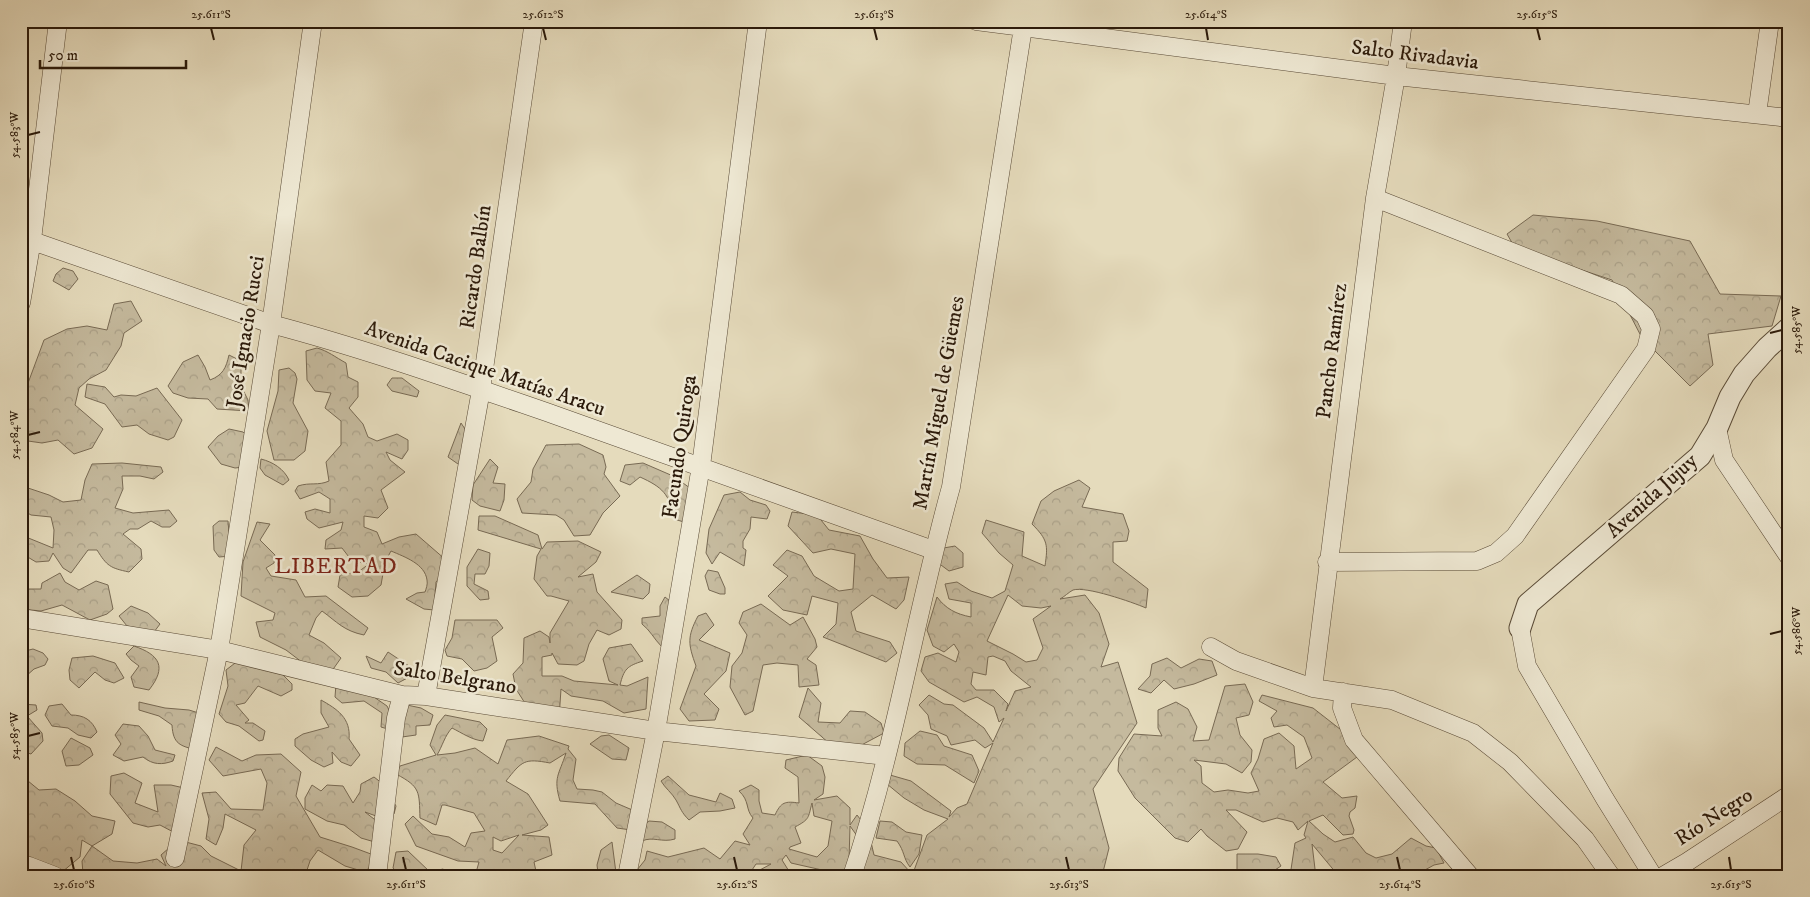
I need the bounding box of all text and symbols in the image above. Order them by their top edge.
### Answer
text: 25.611°S [191,7,231,22]
text: 25.612°S [523,7,563,22]
text: 25.613°S [854,7,894,22]
text: 25.614°S [1185,7,1227,22]
text: 25.615°S [1517,7,1557,22]
street label: Salto Rivadavia [1350,34,1480,76]
scale bar [40,38,186,70]
text: 50 m [48,46,78,65]
text: 54.583°W [7,111,22,158]
street label: Ricardo Balbín [454,203,498,331]
street label: José Ignacio Rucci [221,254,271,412]
street label: Pancho Ramírez [1311,282,1353,420]
street label: Martín Miguel de Güemes [907,294,971,512]
text: 54.585°W [1789,305,1804,354]
street label: Avenida Cacique Matías Aracu [362,316,608,422]
street label: Facundo Quiroga [657,373,703,520]
text: 54.584°W [7,410,22,459]
street label: Avenida Jujuy [1601,447,1704,544]
district label: LIBERTAD [274,553,398,580]
text: 54.586°W [1789,606,1804,655]
street label: Salto Belgrano [392,655,518,701]
text: 54.585°W [7,711,22,760]
street label: Río Negro [1670,782,1758,852]
text: 25.610°S [53,877,95,892]
text: 25.611°S [386,877,426,892]
text: 25.612°S [717,877,757,892]
text: 25.613°S [1049,877,1089,892]
text: 25.614°S [1379,877,1421,892]
text: 25.615°S [1711,877,1751,892]

